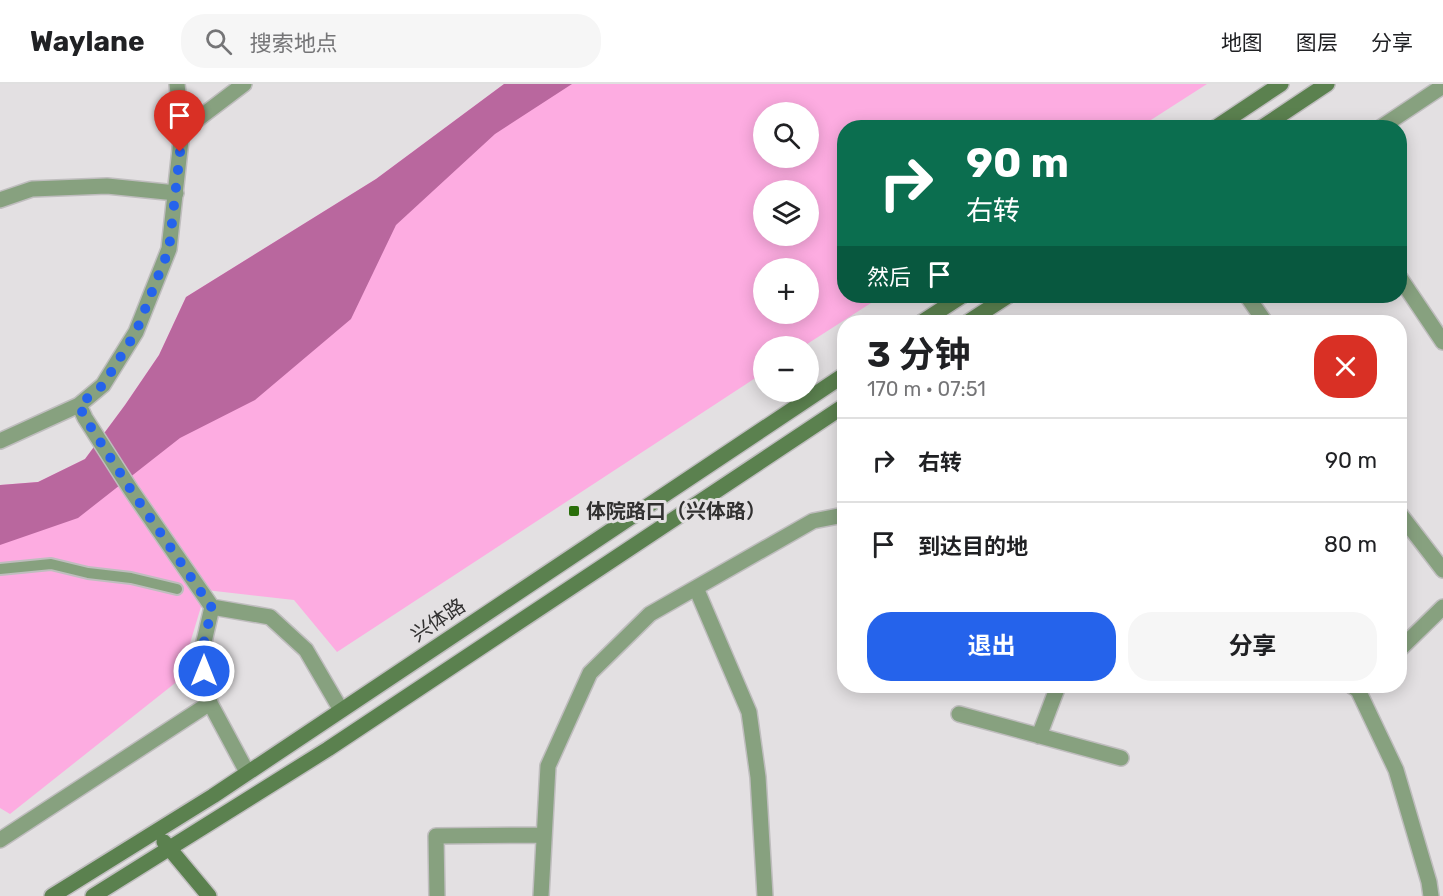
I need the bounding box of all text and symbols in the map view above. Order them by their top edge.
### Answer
search box [181,14,601,68]
text: Waylane [30,25,145,58]
icon: search [202,25,235,58]
text: 搜索地点 [250,30,338,57]
text: 地图 [1221,30,1263,55]
text: 图层 [1296,30,1338,55]
text: 分享 [1371,30,1413,55]
pin [154,90,205,152]
icon: arrive [163,99,196,132]
map controls [753,102,819,402]
button: search [753,102,819,168]
text: 90 m [966,138,1069,188]
icon: right [867,144,945,222]
button: layers [753,180,819,246]
text: 右转 [966,195,1020,227]
button: + [753,258,819,324]
icon: arrive [923,258,956,291]
text: 然后 [867,264,911,291]
text: 3 分钟 [867,333,970,376]
button: close [1314,335,1377,398]
button: − [753,336,819,402]
text: 170 m · 07:51 [867,377,986,401]
icon: right [867,444,900,477]
text: 90 m [1325,447,1377,474]
text: 右转 [918,449,962,476]
place label: 体院路口（兴体路） [586,499,766,523]
marker: 体院路口（兴体路） [567,504,581,518]
icon: arrive [867,528,900,561]
text: 80 m [1324,531,1377,558]
text: 到达目的地 [918,533,1028,560]
street label: 兴体路 [406,593,470,647]
button: 退出 [867,612,1116,681]
button: 分享 [1128,612,1377,681]
position arrow [172,639,236,703]

